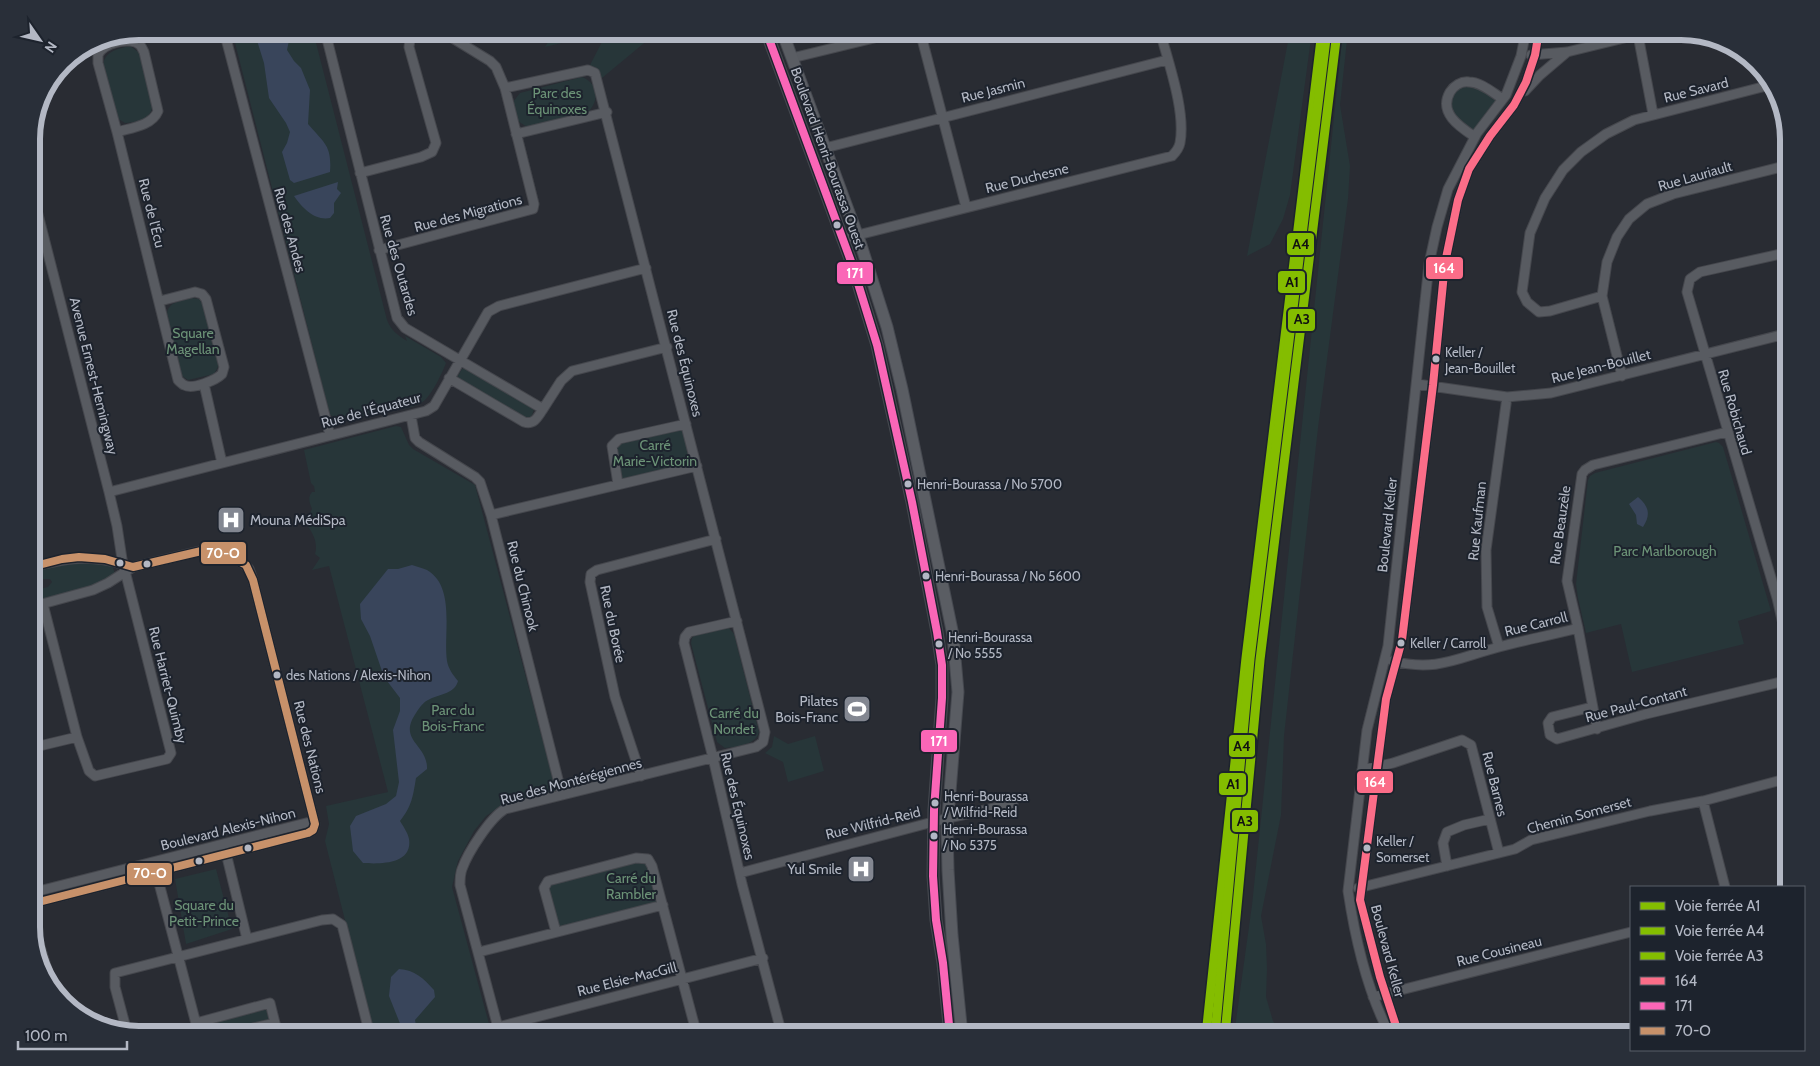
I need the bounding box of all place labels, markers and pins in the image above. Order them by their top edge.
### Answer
unlabelled marker [832,220,842,230]
place label: Keller / Jean-Bouillet [1444,344,1516,376]
marker: Keller / Jean-Bouillet [1431,354,1441,364]
place label: Henri-Bourassa / No 5700 [917,476,1062,492]
marker: Henri-Bourassa / No 5700 [903,479,913,489]
hospital icon: Mouna MédiSpa [216,505,246,535]
place label: Mouna MédiSpa [250,511,346,529]
unlabelled marker [115,558,125,568]
unlabelled marker [142,559,152,569]
place label: Henri-Bourassa / No 5600 [935,568,1081,584]
marker: Henri-Bourassa / No 5600 [921,571,931,581]
place label: Henri-Bourassa / No 5555 [947,629,1033,661]
place label: Keller / Carroll [1410,635,1486,651]
marker: Keller / Carroll [1396,638,1406,648]
marker: Henri-Bourassa / No 5555 [934,639,944,649]
place label: des Nations / Alexis-Nihon [286,667,431,683]
marker: des Nations / Alexis-Nihon [272,670,282,680]
place label: Pilates Bois-Franc [775,692,838,726]
sports icon: Pilates Bois-Franc [842,694,872,724]
place label: Henri-Bourassa / Wilfrid-Reid [943,788,1029,820]
marker: Henri-Bourassa / Wilfrid-Reid [930,798,940,808]
place label: Henri-Bourassa / No 5375 [942,821,1028,853]
marker: Henri-Bourassa / No 5375 [929,831,939,841]
place label: Keller / Somerset [1376,833,1430,865]
unlabelled marker [243,843,253,853]
marker: Keller / Somerset [1362,843,1372,853]
hospital icon: Yul Smile [846,854,876,884]
unlabelled marker [194,856,204,866]
place label: Yul Smile [786,860,842,878]

